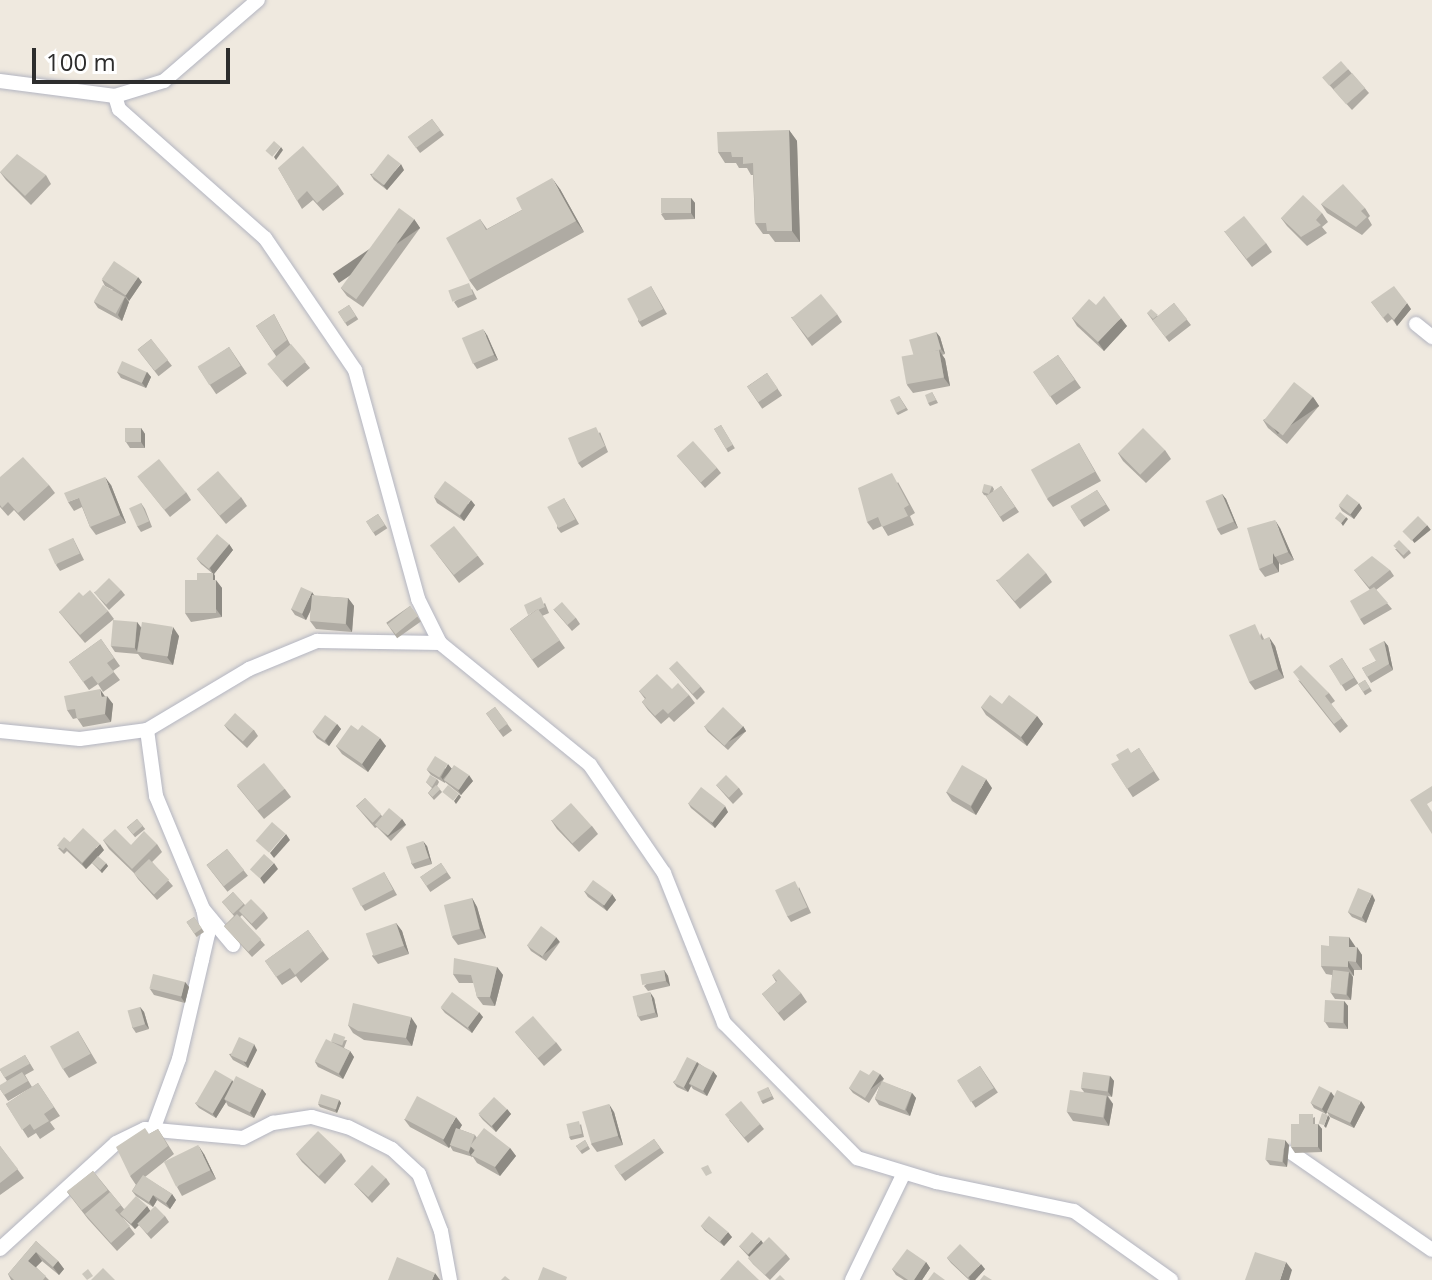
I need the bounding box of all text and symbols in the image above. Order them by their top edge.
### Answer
scale bar [36,32,234,82]
text: 100 m [46,45,116,78]

